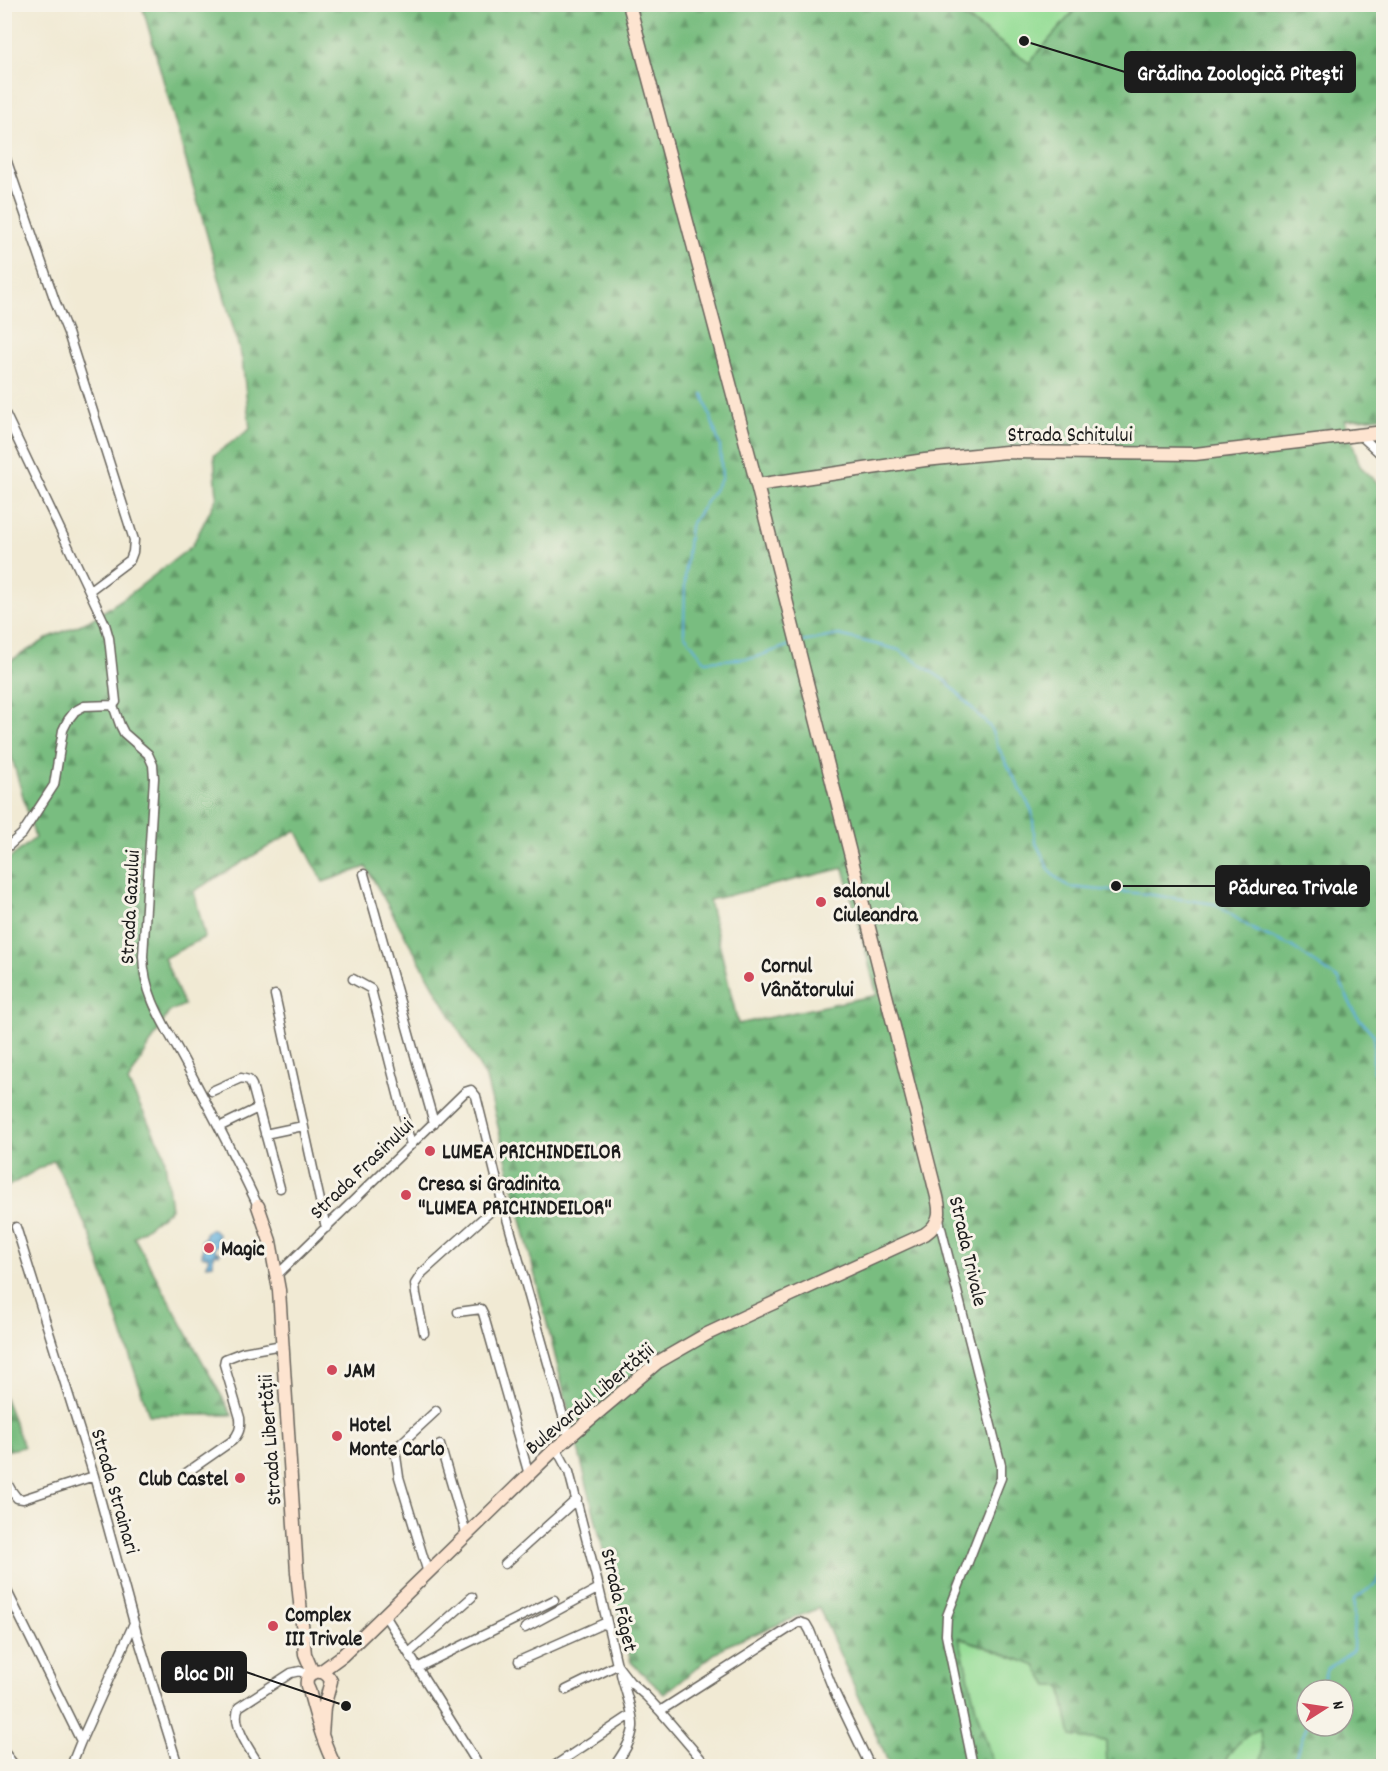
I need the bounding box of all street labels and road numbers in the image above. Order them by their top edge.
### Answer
street label: Strada Schitului [1007,422,1133,452]
street label: Strada Gazului [114,849,150,965]
street label: Strada Frasinului [304,1112,422,1228]
street label: Strada Trivale [939,1194,993,1310]
street label: Bulevardul Libertății [520,1337,662,1463]
street label: Strada Libertății [252,1373,292,1506]
street label: Strada Strainari [81,1426,145,1558]
street label: Strada Făget [591,1546,644,1656]

